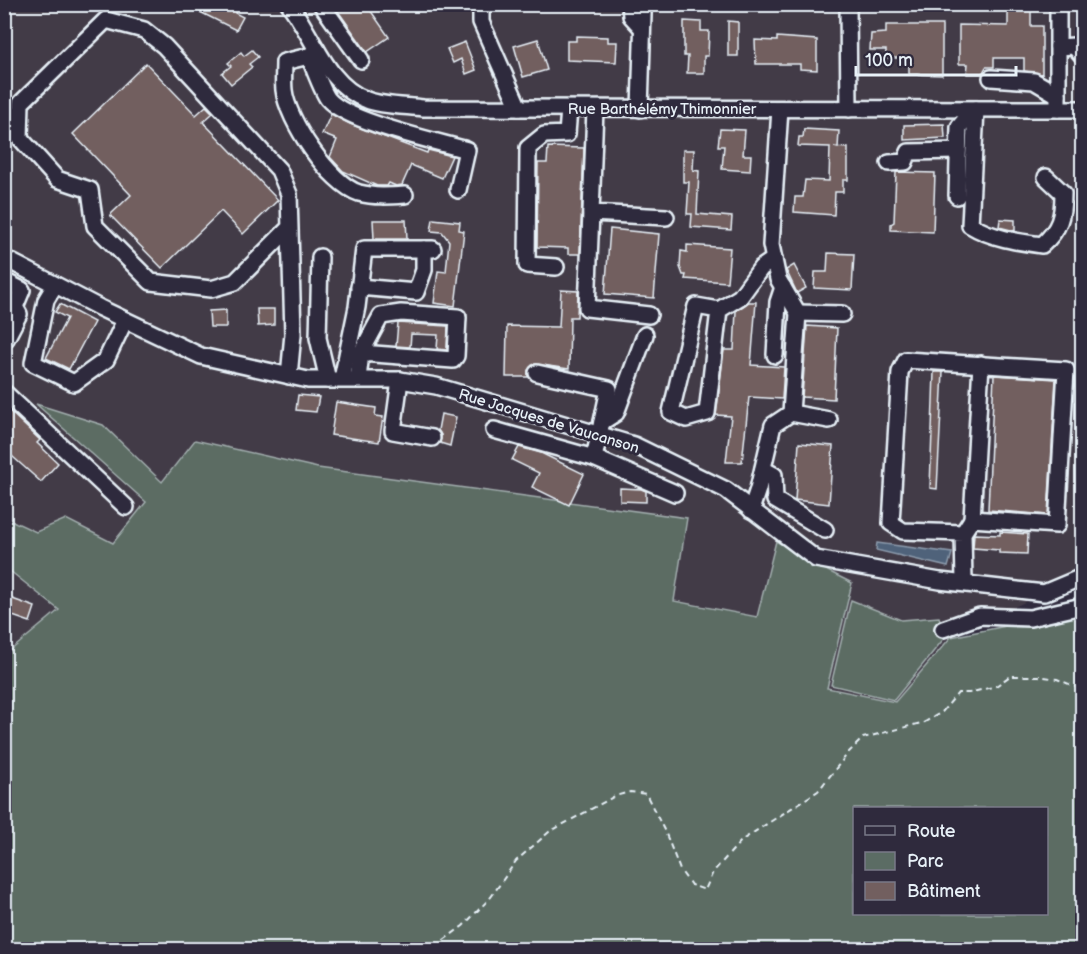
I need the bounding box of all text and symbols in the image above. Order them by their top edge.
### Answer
scale bar [856,39,1016,77]
text: 100 m [865,50,913,71]
street label: Rue Barthélémy Thimonnier [568,100,757,119]
street label: Rue Jacques de Vaucanson [456,385,642,458]
legend [853,807,1048,915]
text: Route [907,821,956,842]
text: Parc [907,851,944,872]
text: Bâtiment [907,881,981,902]

